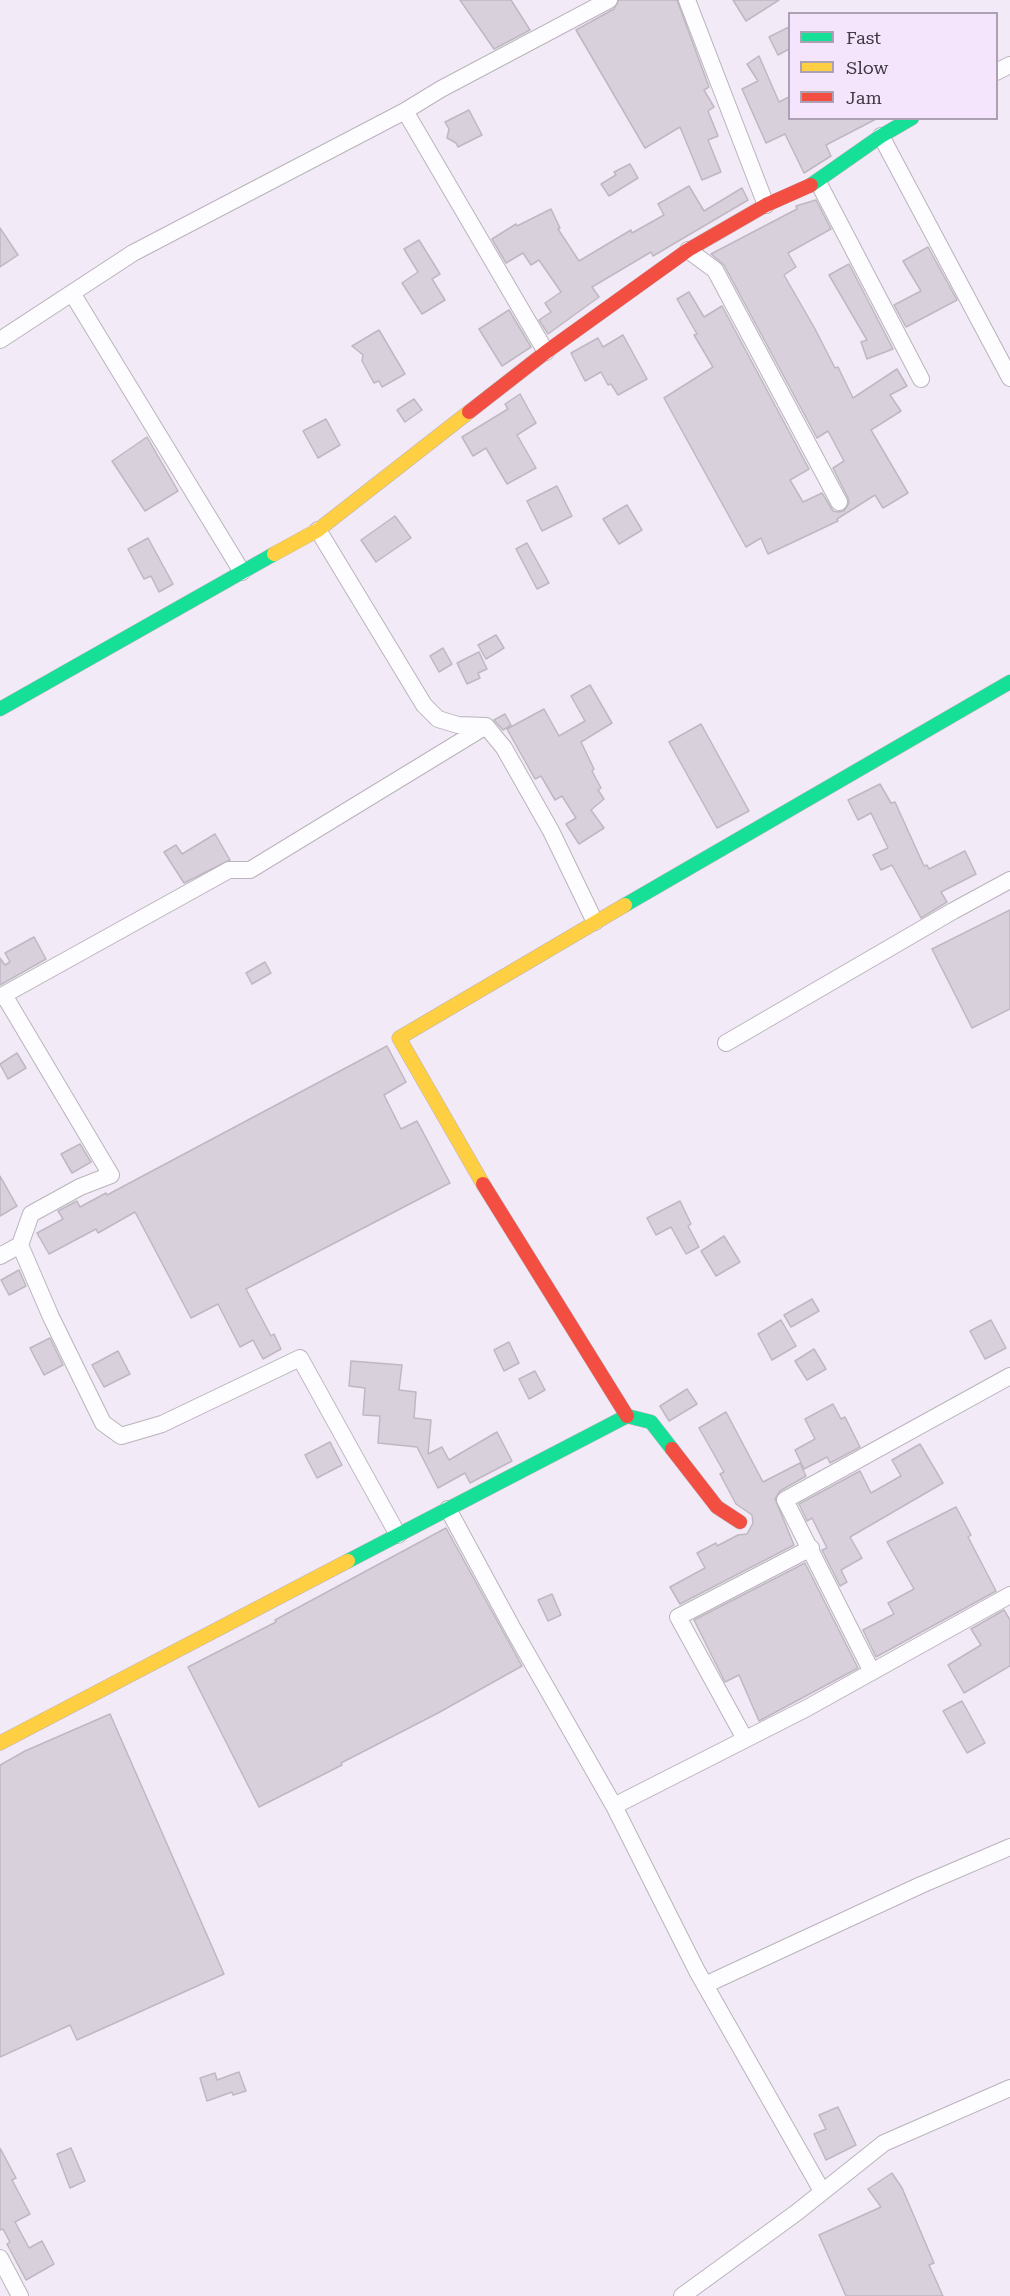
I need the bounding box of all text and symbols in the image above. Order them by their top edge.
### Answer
legend [788,12,998,120]
text: Fast [846,27,881,48]
text: Slow [846,57,888,78]
text: Jam [846,87,882,108]

